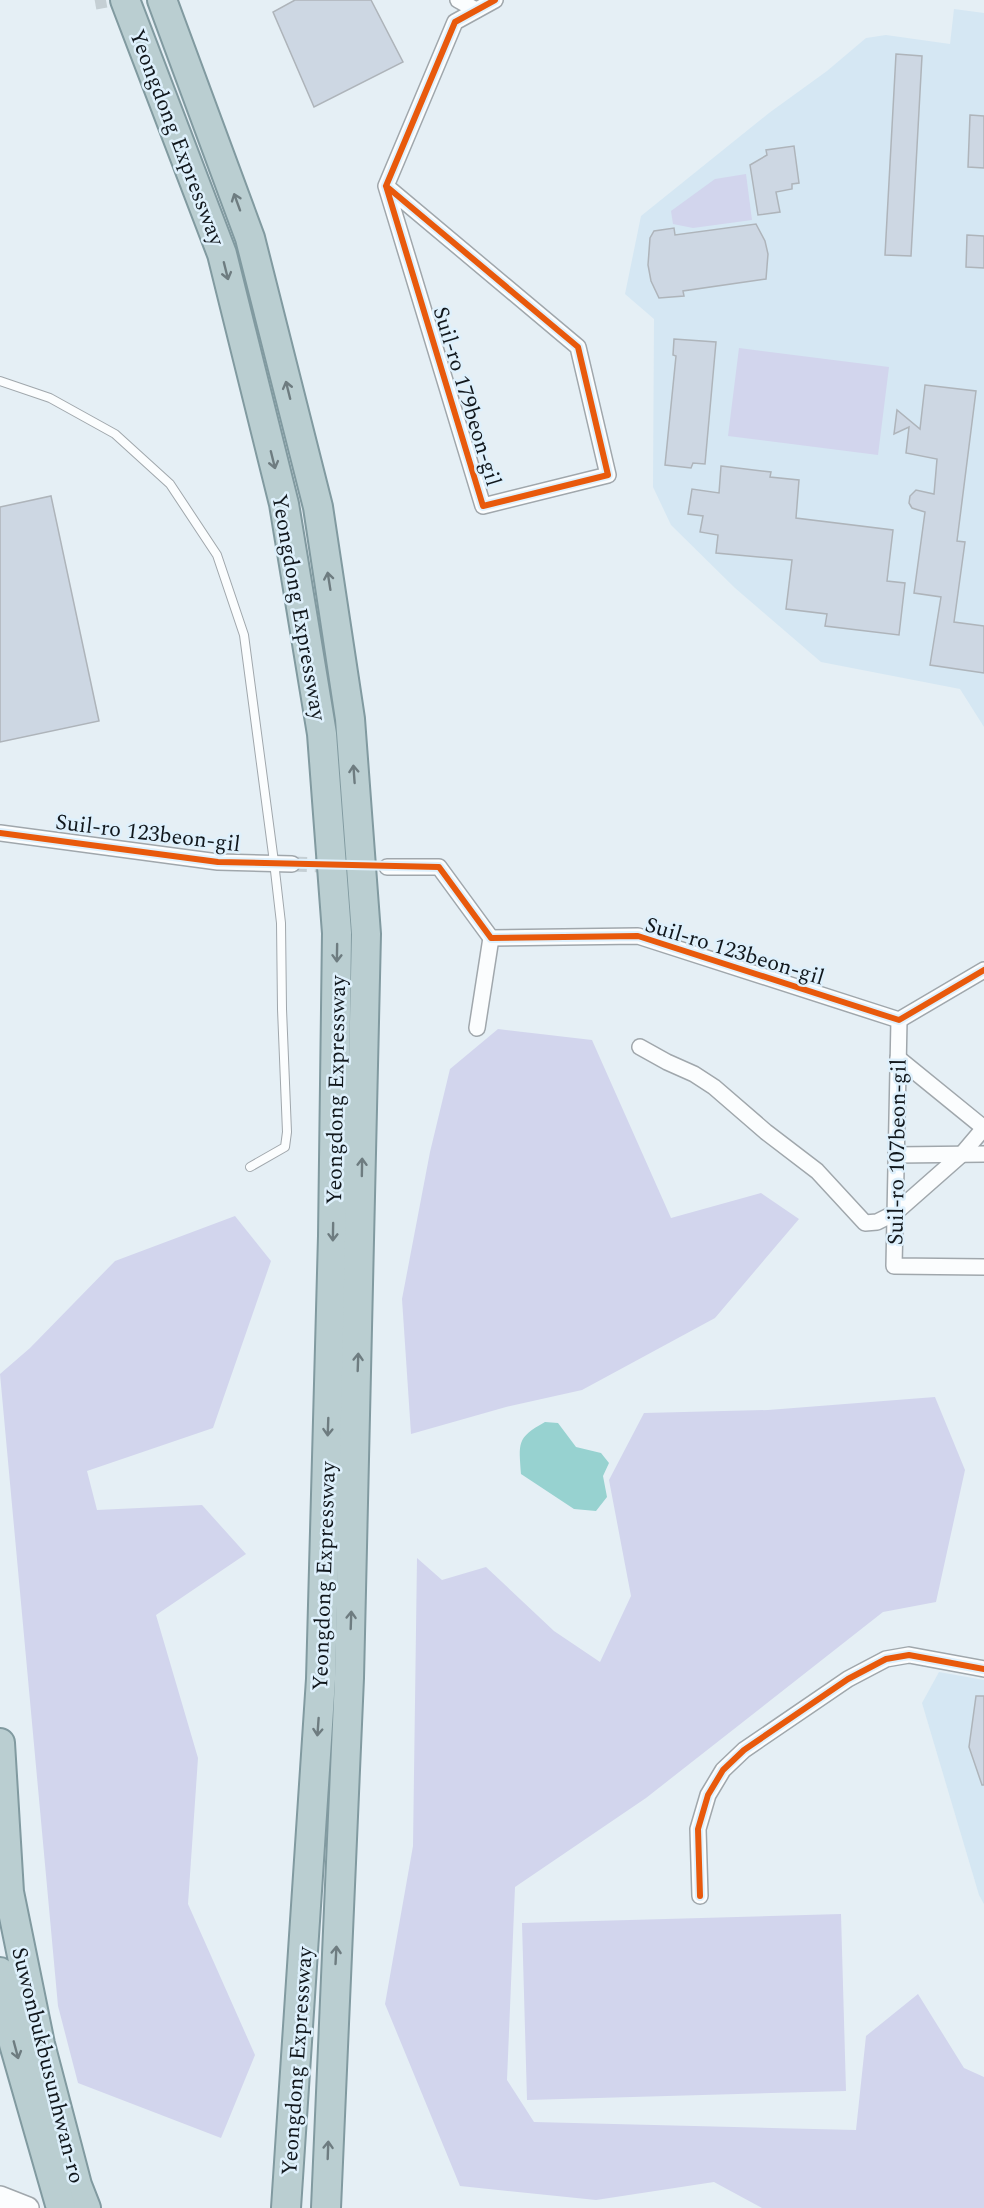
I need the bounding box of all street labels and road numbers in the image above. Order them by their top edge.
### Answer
street label: Yeongdong Expressway [120,25,234,252]
street label: Suil-ro 179beon-gil [424,303,510,490]
street label: Yeongdong Expressway [262,491,335,724]
street label: Suil-ro 123beon-gil [53,806,242,861]
street label: Suil-ro 123beon-gil [641,908,828,994]
street label: Yeongdong Expressway [318,974,355,1205]
street label: Suil-ro 107beon-gil [879,1059,916,1245]
street label: Yeongdong Expressway [304,1459,345,1691]
street label: Suwonbukbusunhwan-ro [2,1944,93,2187]
street label: Yeongdong Expressway [273,1944,322,2177]

